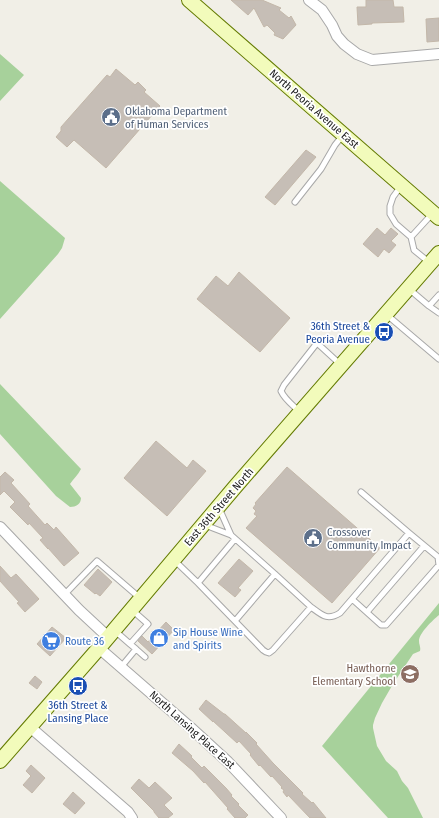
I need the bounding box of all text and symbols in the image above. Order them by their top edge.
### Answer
street label: North Peoria Avenue East [267,67,361,151]
place label: Oklahoma Department of Human Services [125,105,227,131]
public building icon: Oklahoma Department of Human Services [100,106,122,128]
place label: 36th Street & Peoria Avenue [306,320,370,346]
bus stop icon: 36th Street & Peoria Avenue [373,321,395,343]
street label: East 36th Street North [182,465,256,549]
place label: Crossover Community Impact [327,526,412,552]
public building icon: Crossover Community Impact [302,527,324,549]
place label: Sip House Wine and Spirits [173,626,243,652]
shop icon: Sip House Wine and Spirits [148,627,170,649]
supermarket icon: Route 36 [40,630,62,652]
place label: Route 36 [65,635,105,648]
place label: Hawthorne Elementary School [312,662,396,688]
school or university icon: Hawthorne Elementary School [399,663,421,685]
bus stop icon: 36th Street & Lansing Place [67,675,89,697]
street label: North Lansing Place East [147,688,238,772]
place label: 36th Street & Lansing Place [48,699,108,725]

